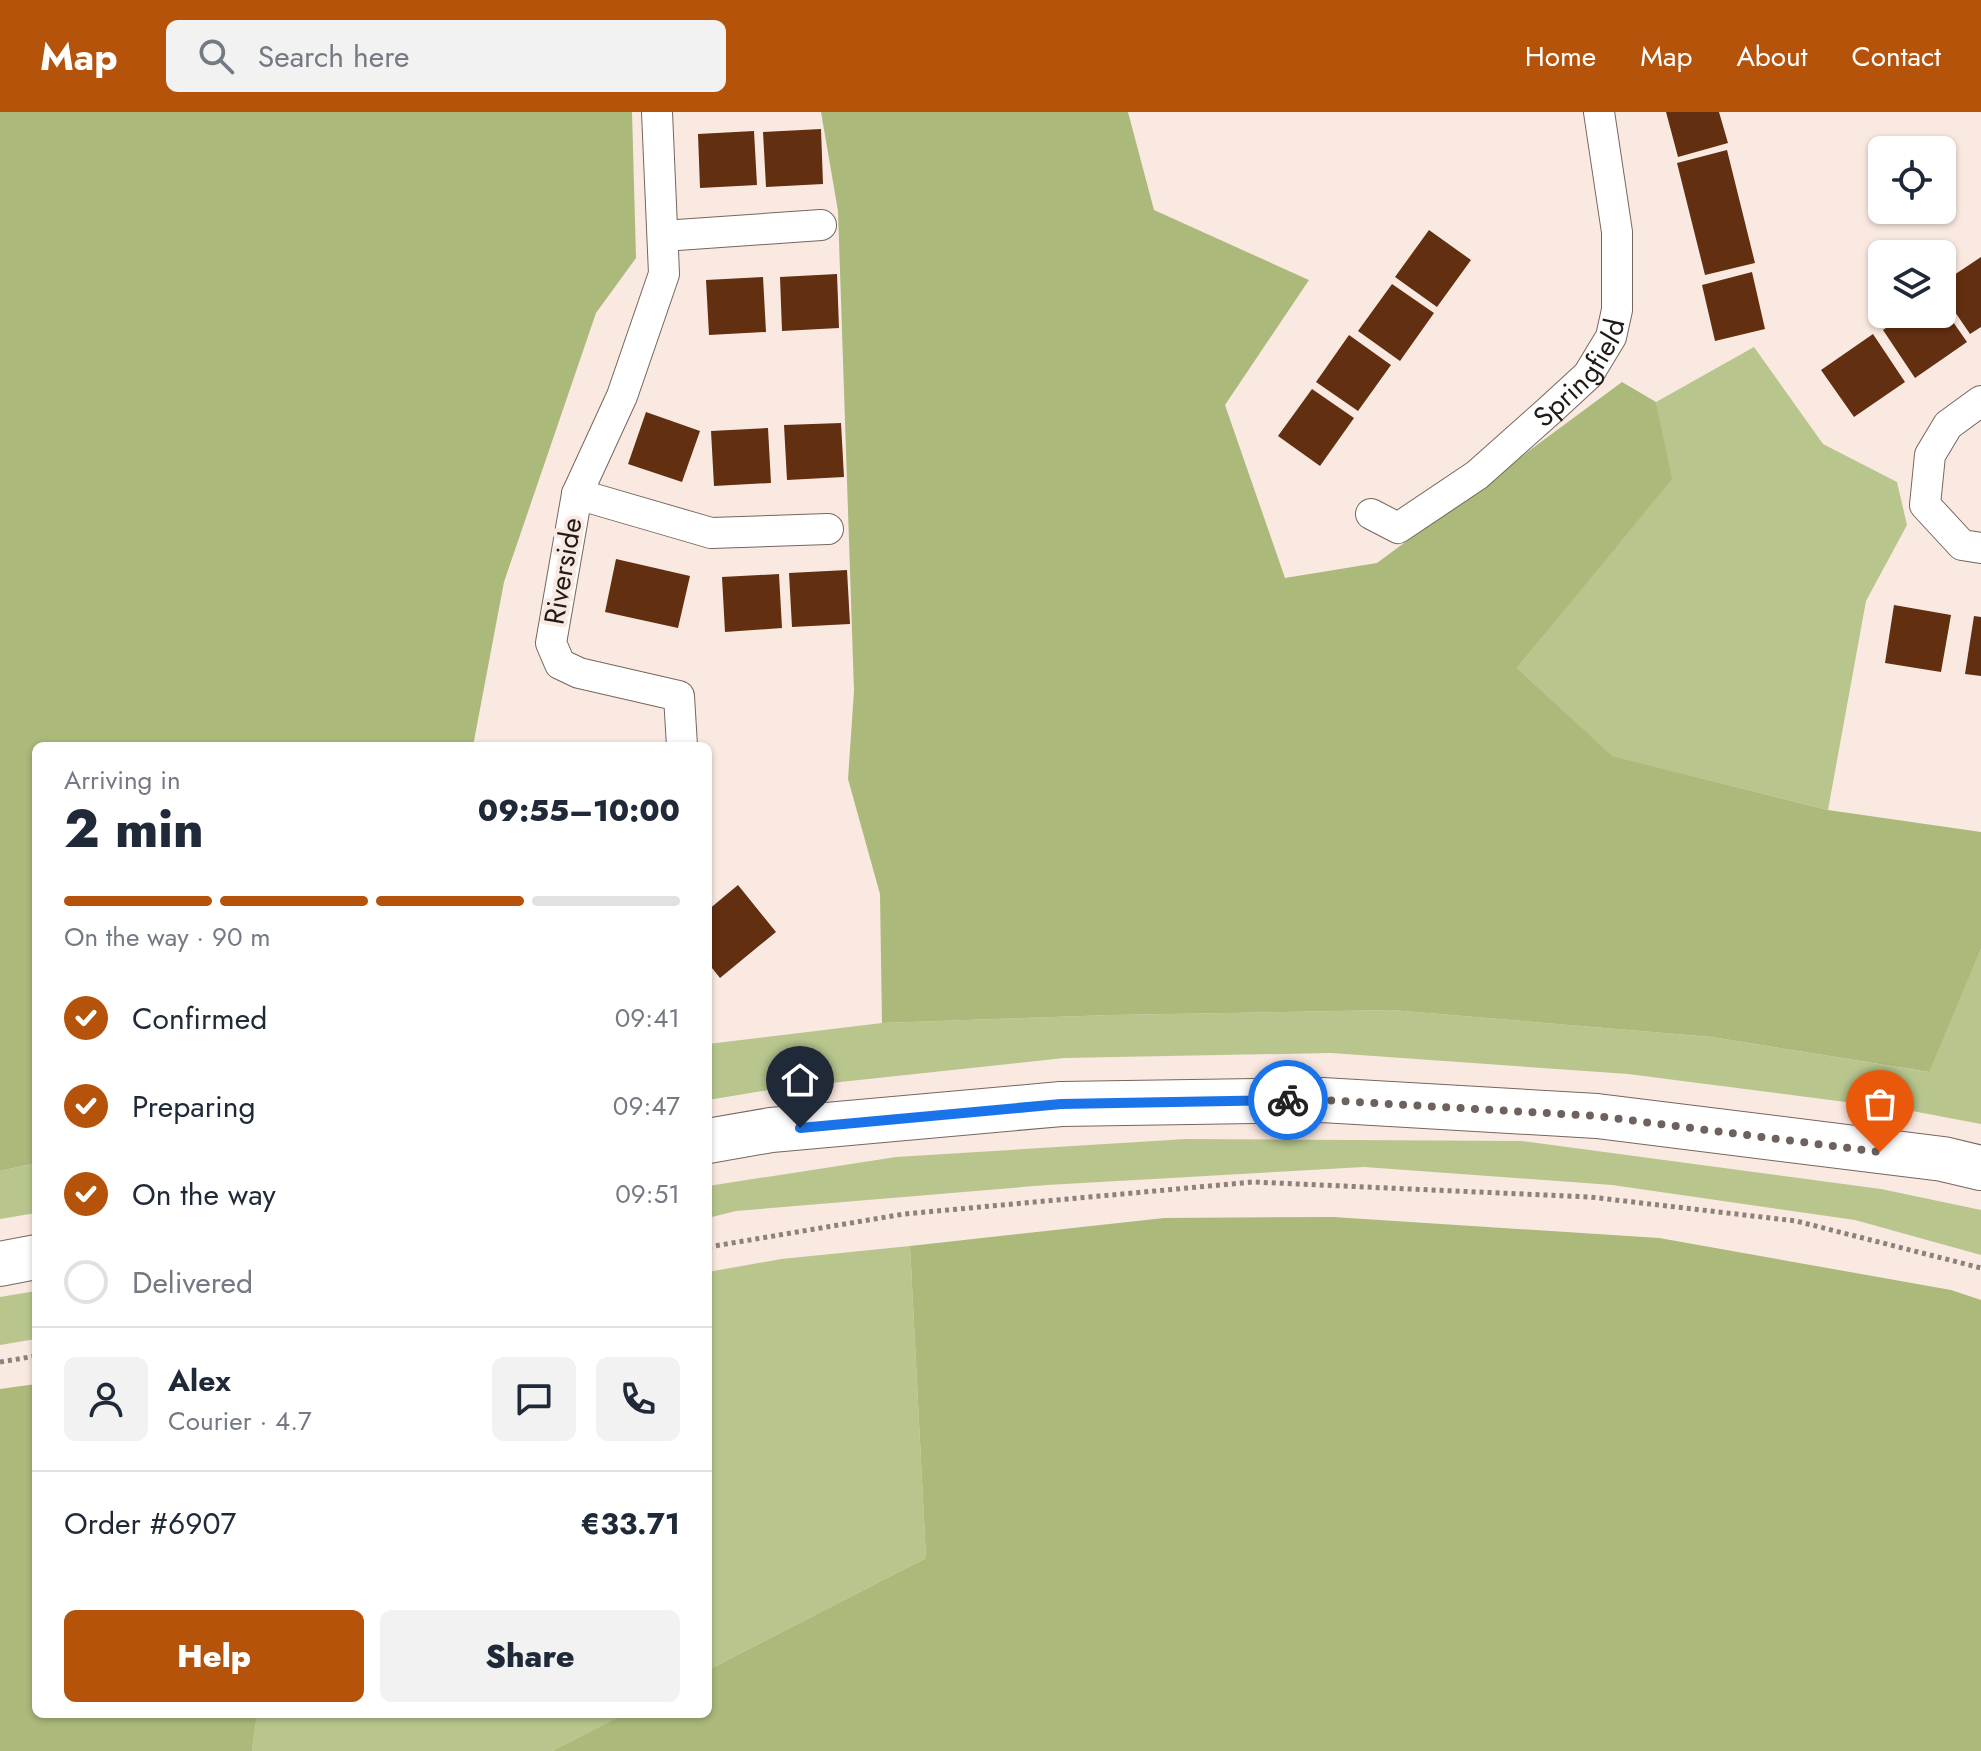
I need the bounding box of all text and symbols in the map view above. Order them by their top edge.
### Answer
search box [166,20,726,92]
text: Map [40,29,118,84]
icon: search [194,34,238,78]
text: Search here [258,35,410,78]
text: Home [1525,36,1596,77]
text: Map [1640,36,1692,77]
text: About [1736,36,1808,77]
text: Contact [1852,36,1941,77]
map controls [1868,136,1956,328]
button: locate [1868,136,1956,224]
button: layers [1868,240,1956,328]
street label: Springfield [1524,315,1635,436]
street label: Riverside [533,514,593,628]
text: Arriving in [64,761,181,799]
text: 09:55–10:00 [478,789,680,832]
text: 2 min [64,791,204,867]
text: On the way · 90 m [64,918,271,956]
icon: check [64,996,108,1040]
text: Confirmed [132,997,267,1040]
text: 09:41 [615,999,680,1037]
pin [766,1046,834,1128]
icon: home [778,1058,822,1102]
courier [1248,1060,1328,1140]
pin [1846,1070,1914,1152]
icon: bike [1266,1078,1310,1122]
icon: bag [1858,1082,1902,1126]
icon: check [64,1084,108,1128]
text: Preparing [132,1085,256,1128]
text: 09:47 [613,1087,680,1125]
icon: check [64,1172,108,1216]
text: On the way [132,1173,276,1216]
text: 09:51 [615,1175,680,1213]
text: Delivered [132,1261,253,1304]
button: person [64,1357,148,1441]
button: chat [492,1357,576,1441]
button: phone [596,1357,680,1441]
text: Alex [168,1359,231,1402]
text: Courier · 4.7 [168,1402,312,1440]
text: Order #6907 [64,1502,236,1545]
text: €33.71 [581,1502,680,1545]
button: Help [64,1610,364,1702]
button: Share [380,1610,680,1702]

